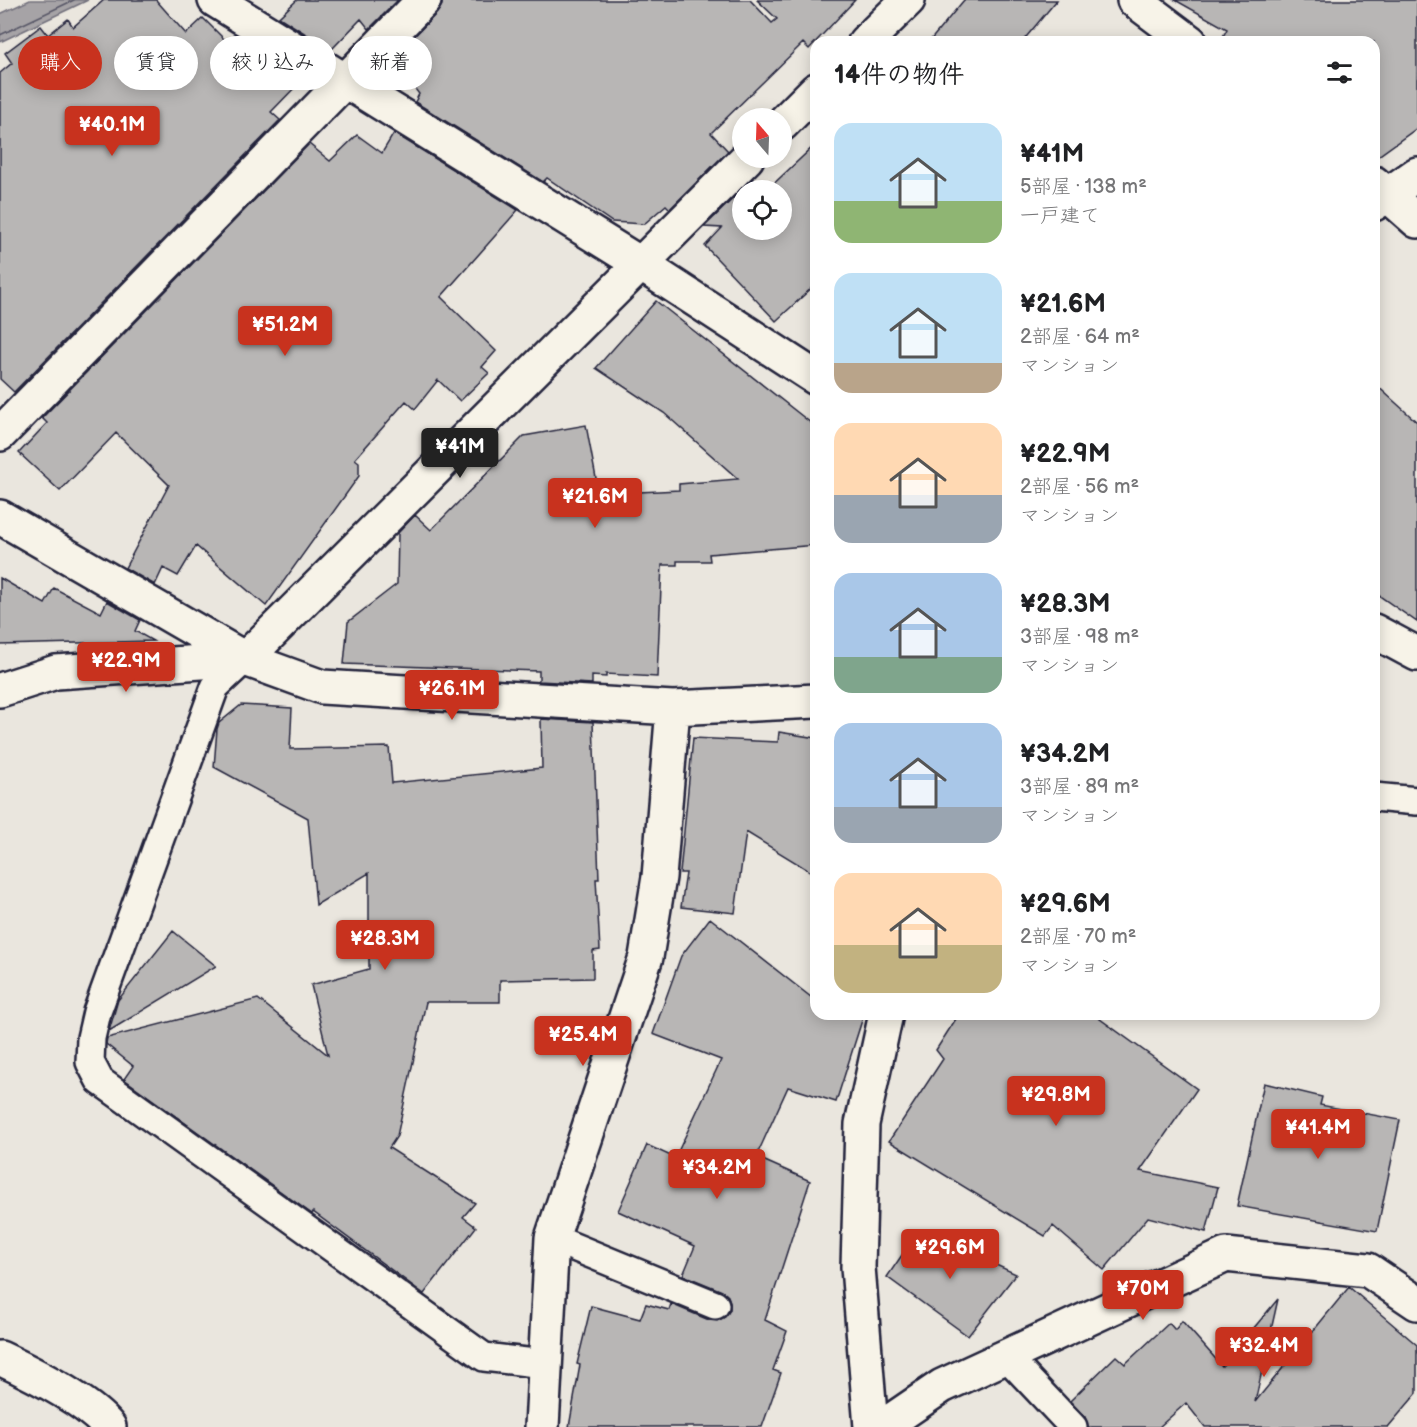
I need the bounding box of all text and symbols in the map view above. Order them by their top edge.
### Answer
chip: 購入 [18,36,102,90]
chip: 賃貸 [114,36,198,90]
chip: 絞り込み [210,36,336,90]
chip: 新着 [348,36,432,90]
icon: filters [1323,56,1356,89]
text: 14件の物件 [834,60,964,91]
pin: ¥40.1M [63,106,161,157]
north arrow [732,108,792,168]
map controls [732,108,792,240]
text: ¥40.1M [79,113,145,137]
text: ¥41M [1020,139,1084,170]
icon: home [882,147,954,219]
text: 5部屋 · 138 m² [1020,175,1147,199]
button: locate [732,180,792,240]
text: 一戸建て [1020,204,1100,228]
text: ¥21.6M [1020,289,1106,320]
icon: home [882,297,954,369]
pin: ¥51.2M [236,306,334,357]
text: ¥51.2M [252,313,318,337]
text: 2部屋 · 64 m² [1020,325,1140,349]
text: マンション [1020,354,1119,378]
pin: ¥41M [424,428,496,479]
text: ¥41M [435,435,485,459]
text: ¥22.9M [1020,439,1111,470]
icon: home [882,447,954,519]
text: 2部屋 · 56 m² [1020,475,1139,499]
pin: ¥21.6M [546,478,644,529]
text: ¥21.6M [562,485,628,509]
text: マンション [1020,504,1119,528]
text: ¥28.3M [1020,589,1111,620]
icon: home [882,597,954,669]
text: 3部屋 · 98 m² [1020,625,1139,649]
pin: ¥22.9M [77,642,175,693]
text: ¥22.9M [91,649,161,673]
text: マンション [1020,654,1119,678]
pin: ¥26.1M [403,670,501,721]
text: ¥26.1M [419,677,485,701]
text: ¥34.2M [1020,739,1110,770]
icon: home [882,747,954,819]
text: 3部屋 · 89 m² [1020,775,1139,799]
text: マンション [1020,804,1119,828]
text: ¥29.6M [1020,889,1111,920]
icon: home [882,897,954,969]
pin: ¥28.3M [336,920,434,971]
text: 2部屋 · 70 m² [1020,925,1136,949]
text: ¥28.3M [350,927,420,951]
text: マンション [1020,954,1119,978]
pin: ¥25.4M [534,1016,632,1067]
text: ¥25.4M [548,1023,618,1047]
pin: ¥29.8M [1007,1076,1105,1127]
text: ¥29.8M [1021,1083,1091,1107]
pin: ¥41.4M [1269,1109,1367,1160]
text: ¥41.4M [1285,1116,1351,1140]
pin: ¥34.2M [668,1149,766,1200]
text: ¥34.2M [682,1156,752,1180]
pin: ¥29.6M [901,1229,999,1280]
text: ¥29.6M [915,1236,985,1260]
pin: ¥70M [1107,1270,1179,1321]
text: ¥70M [1116,1277,1170,1301]
pin: ¥32.4M [1215,1327,1313,1378]
text: ¥32.4M [1229,1334,1299,1358]

